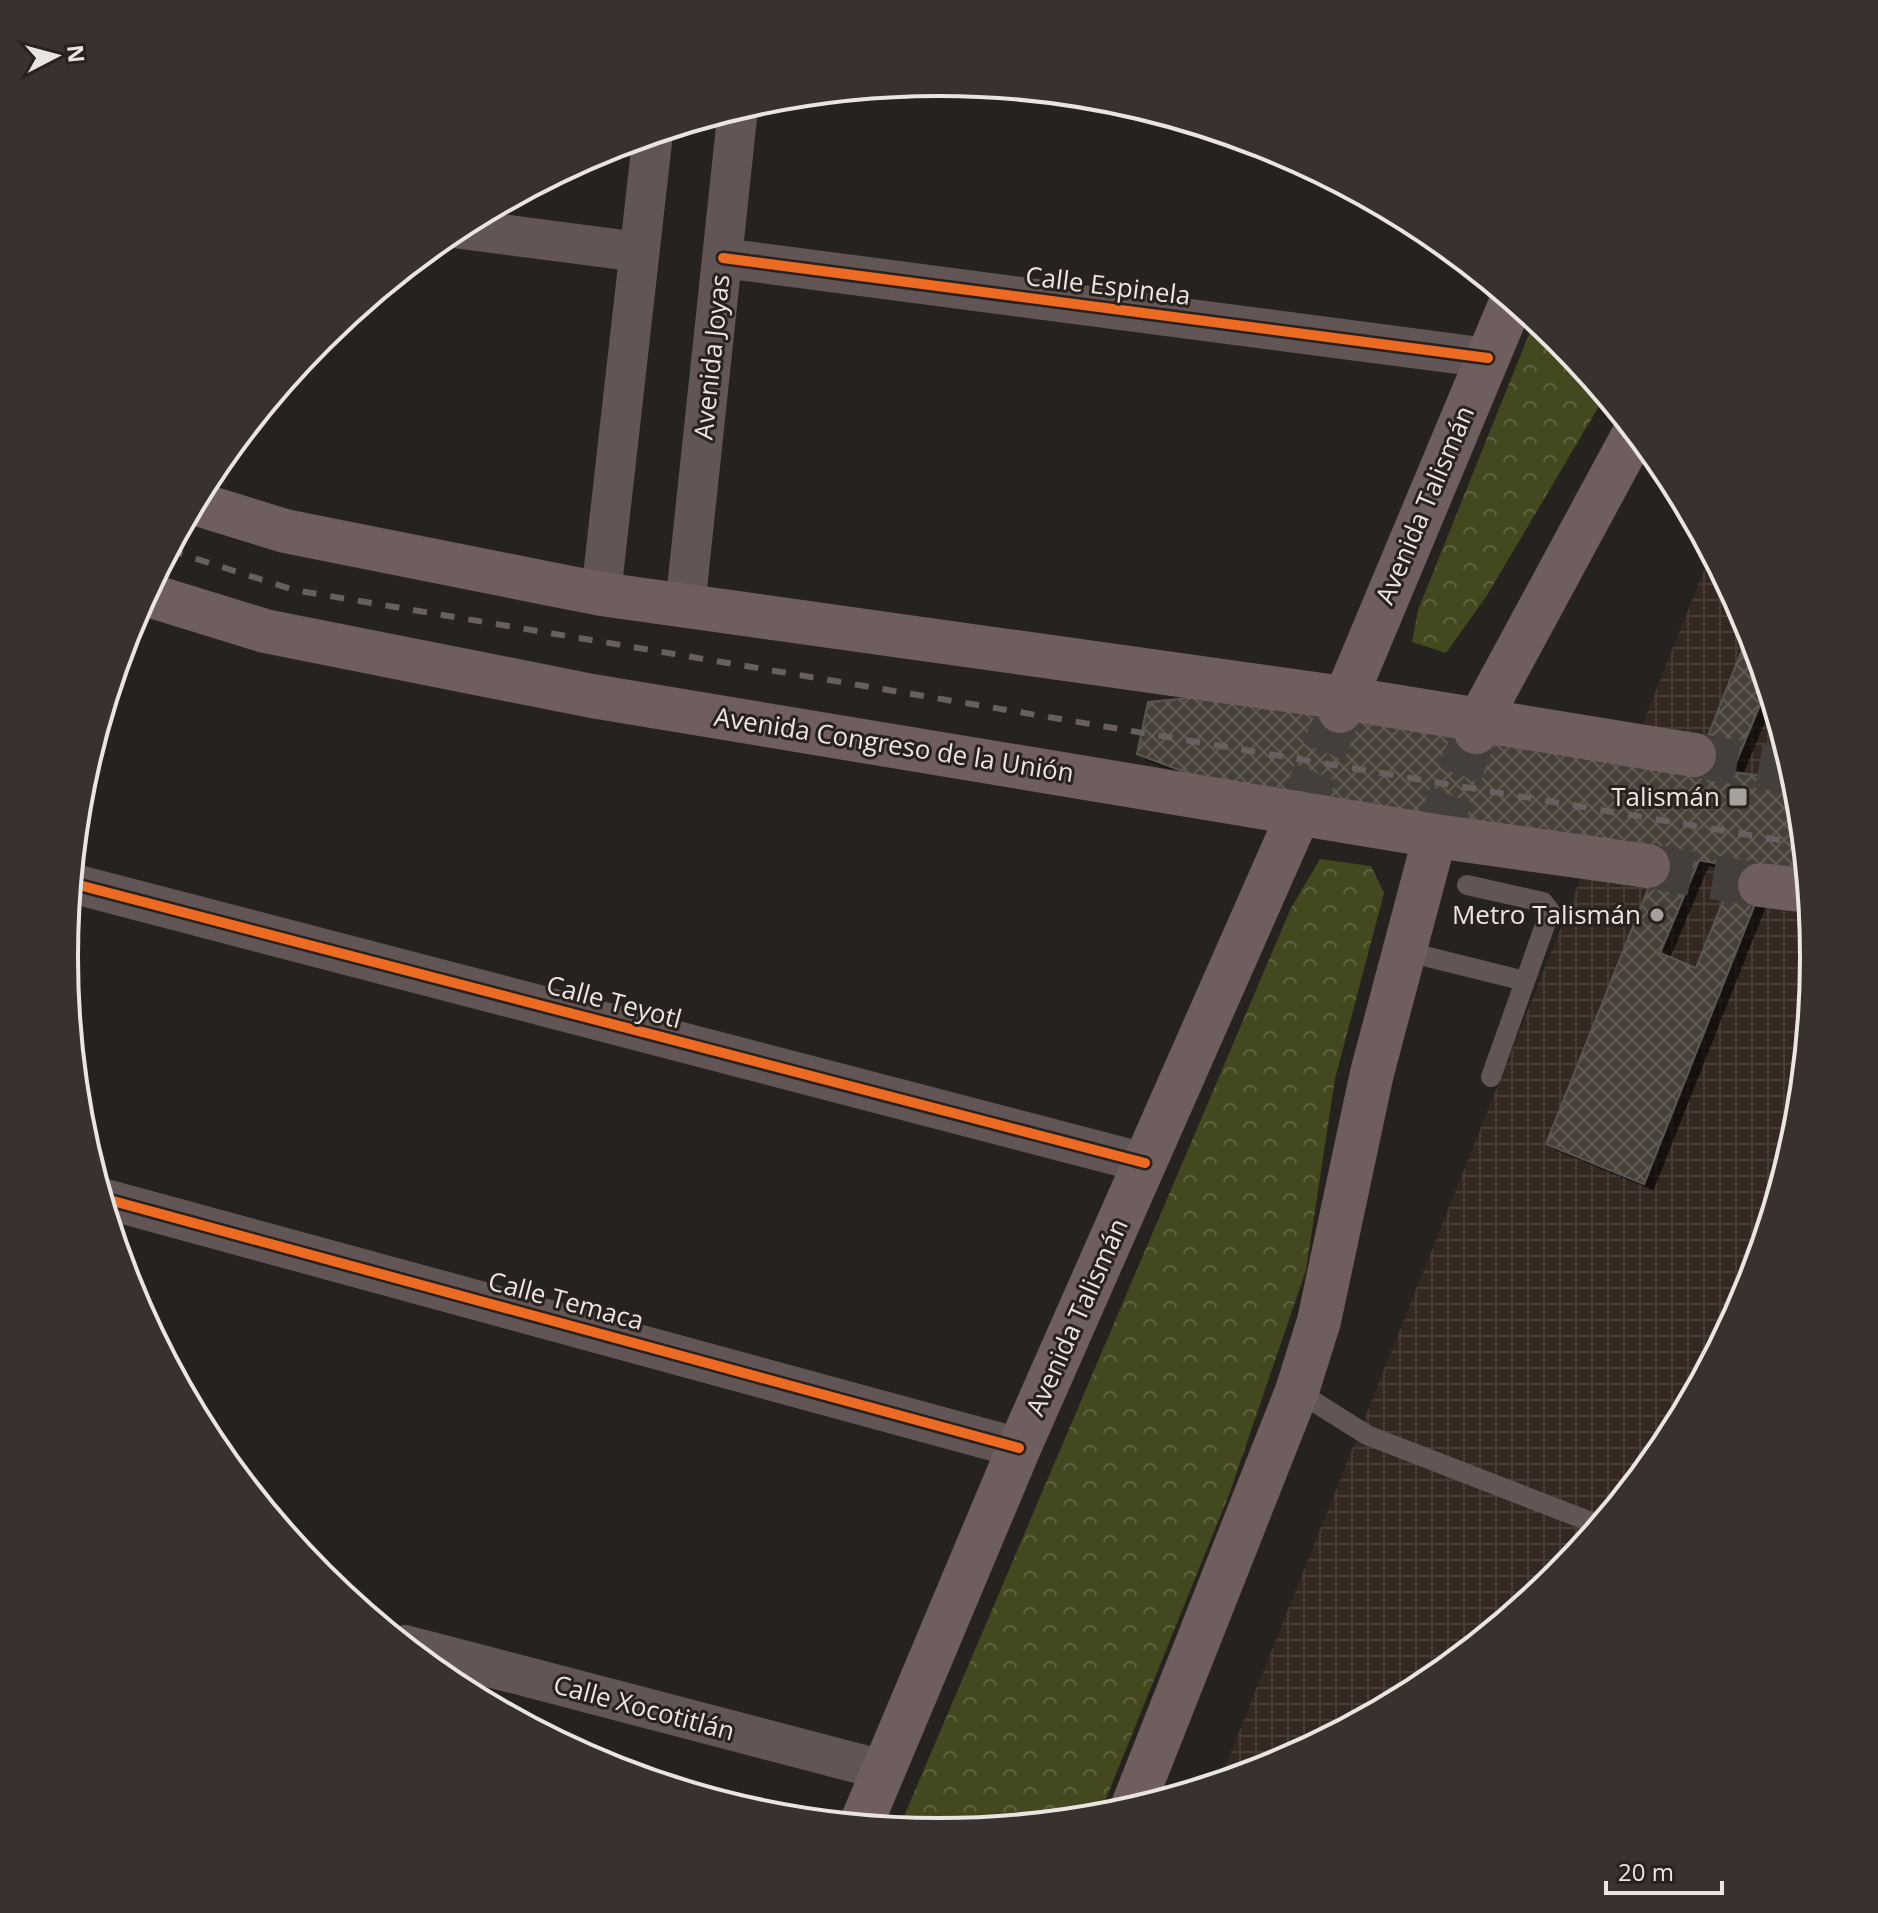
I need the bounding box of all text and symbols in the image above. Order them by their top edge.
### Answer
north arrow [16,16,96,96]
text: N [61,43,93,64]
street label: Calle Espinela [1023,257,1193,313]
street label: Avenida Joyas [684,272,738,441]
street label: Avenida Talismán [1366,400,1482,609]
street label: Avenida Congreso de la Unión [712,698,1077,790]
place label: Talismán [1611,778,1720,814]
marker: Talismán [1727,786,1749,808]
place label: Metro Talismán [1452,896,1641,932]
marker: Metro Talismán [1648,906,1666,924]
street label: Calle Teyotl [543,966,686,1036]
street label: Avenida Talismán [1016,1212,1136,1421]
street label: Calle Temaca [484,1262,648,1338]
street label: Calle Xocotitlán [550,1666,739,1749]
scale bar [1606,1845,1722,1895]
text: 20 m [1618,1855,1674,1888]

